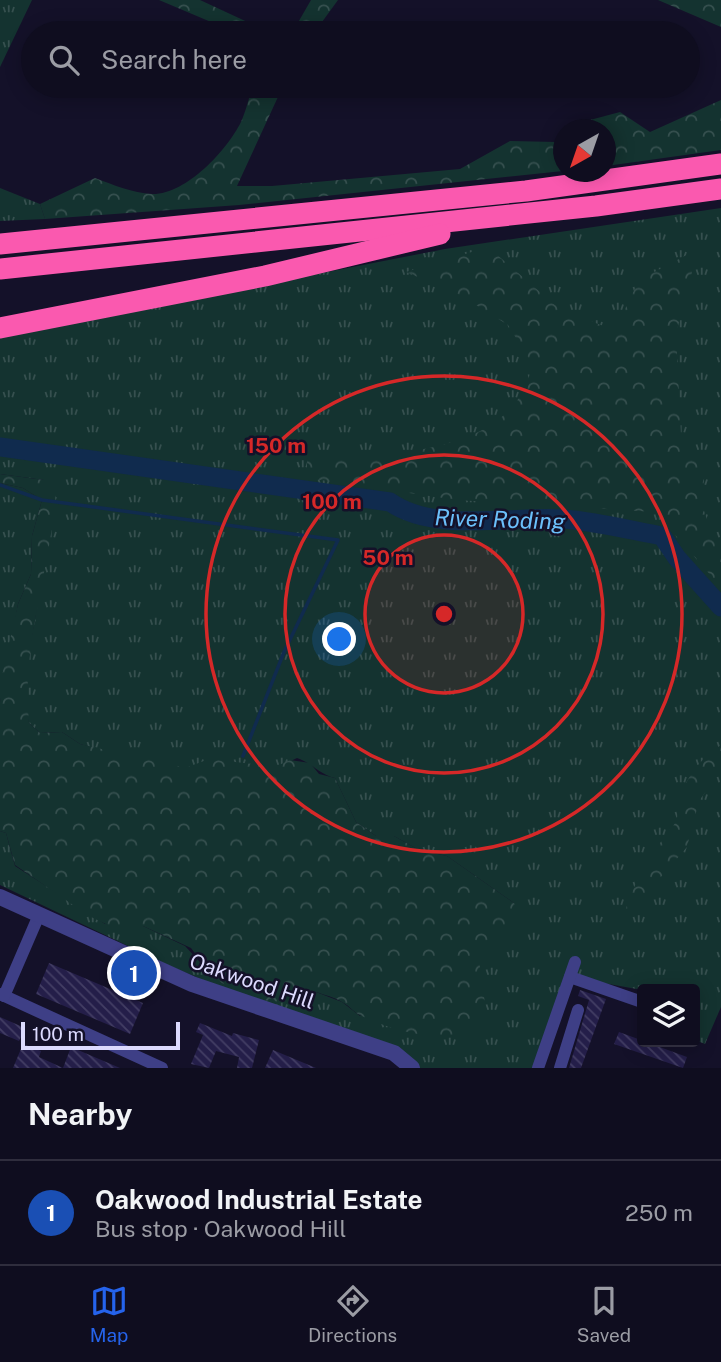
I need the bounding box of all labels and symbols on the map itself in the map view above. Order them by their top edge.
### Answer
north arrow [553,119,616,182]
text: 150 m [246,433,306,458]
text: 100 m [302,489,362,514]
water label: River Roding [434,503,566,535]
text: 50 m [362,545,414,570]
centre of rings [432,602,456,626]
your location [322,622,356,656]
pin: 1 [111,947,157,999]
street label: Oakwood Hill [186,948,318,1014]
scale bar [21,1019,180,1051]

